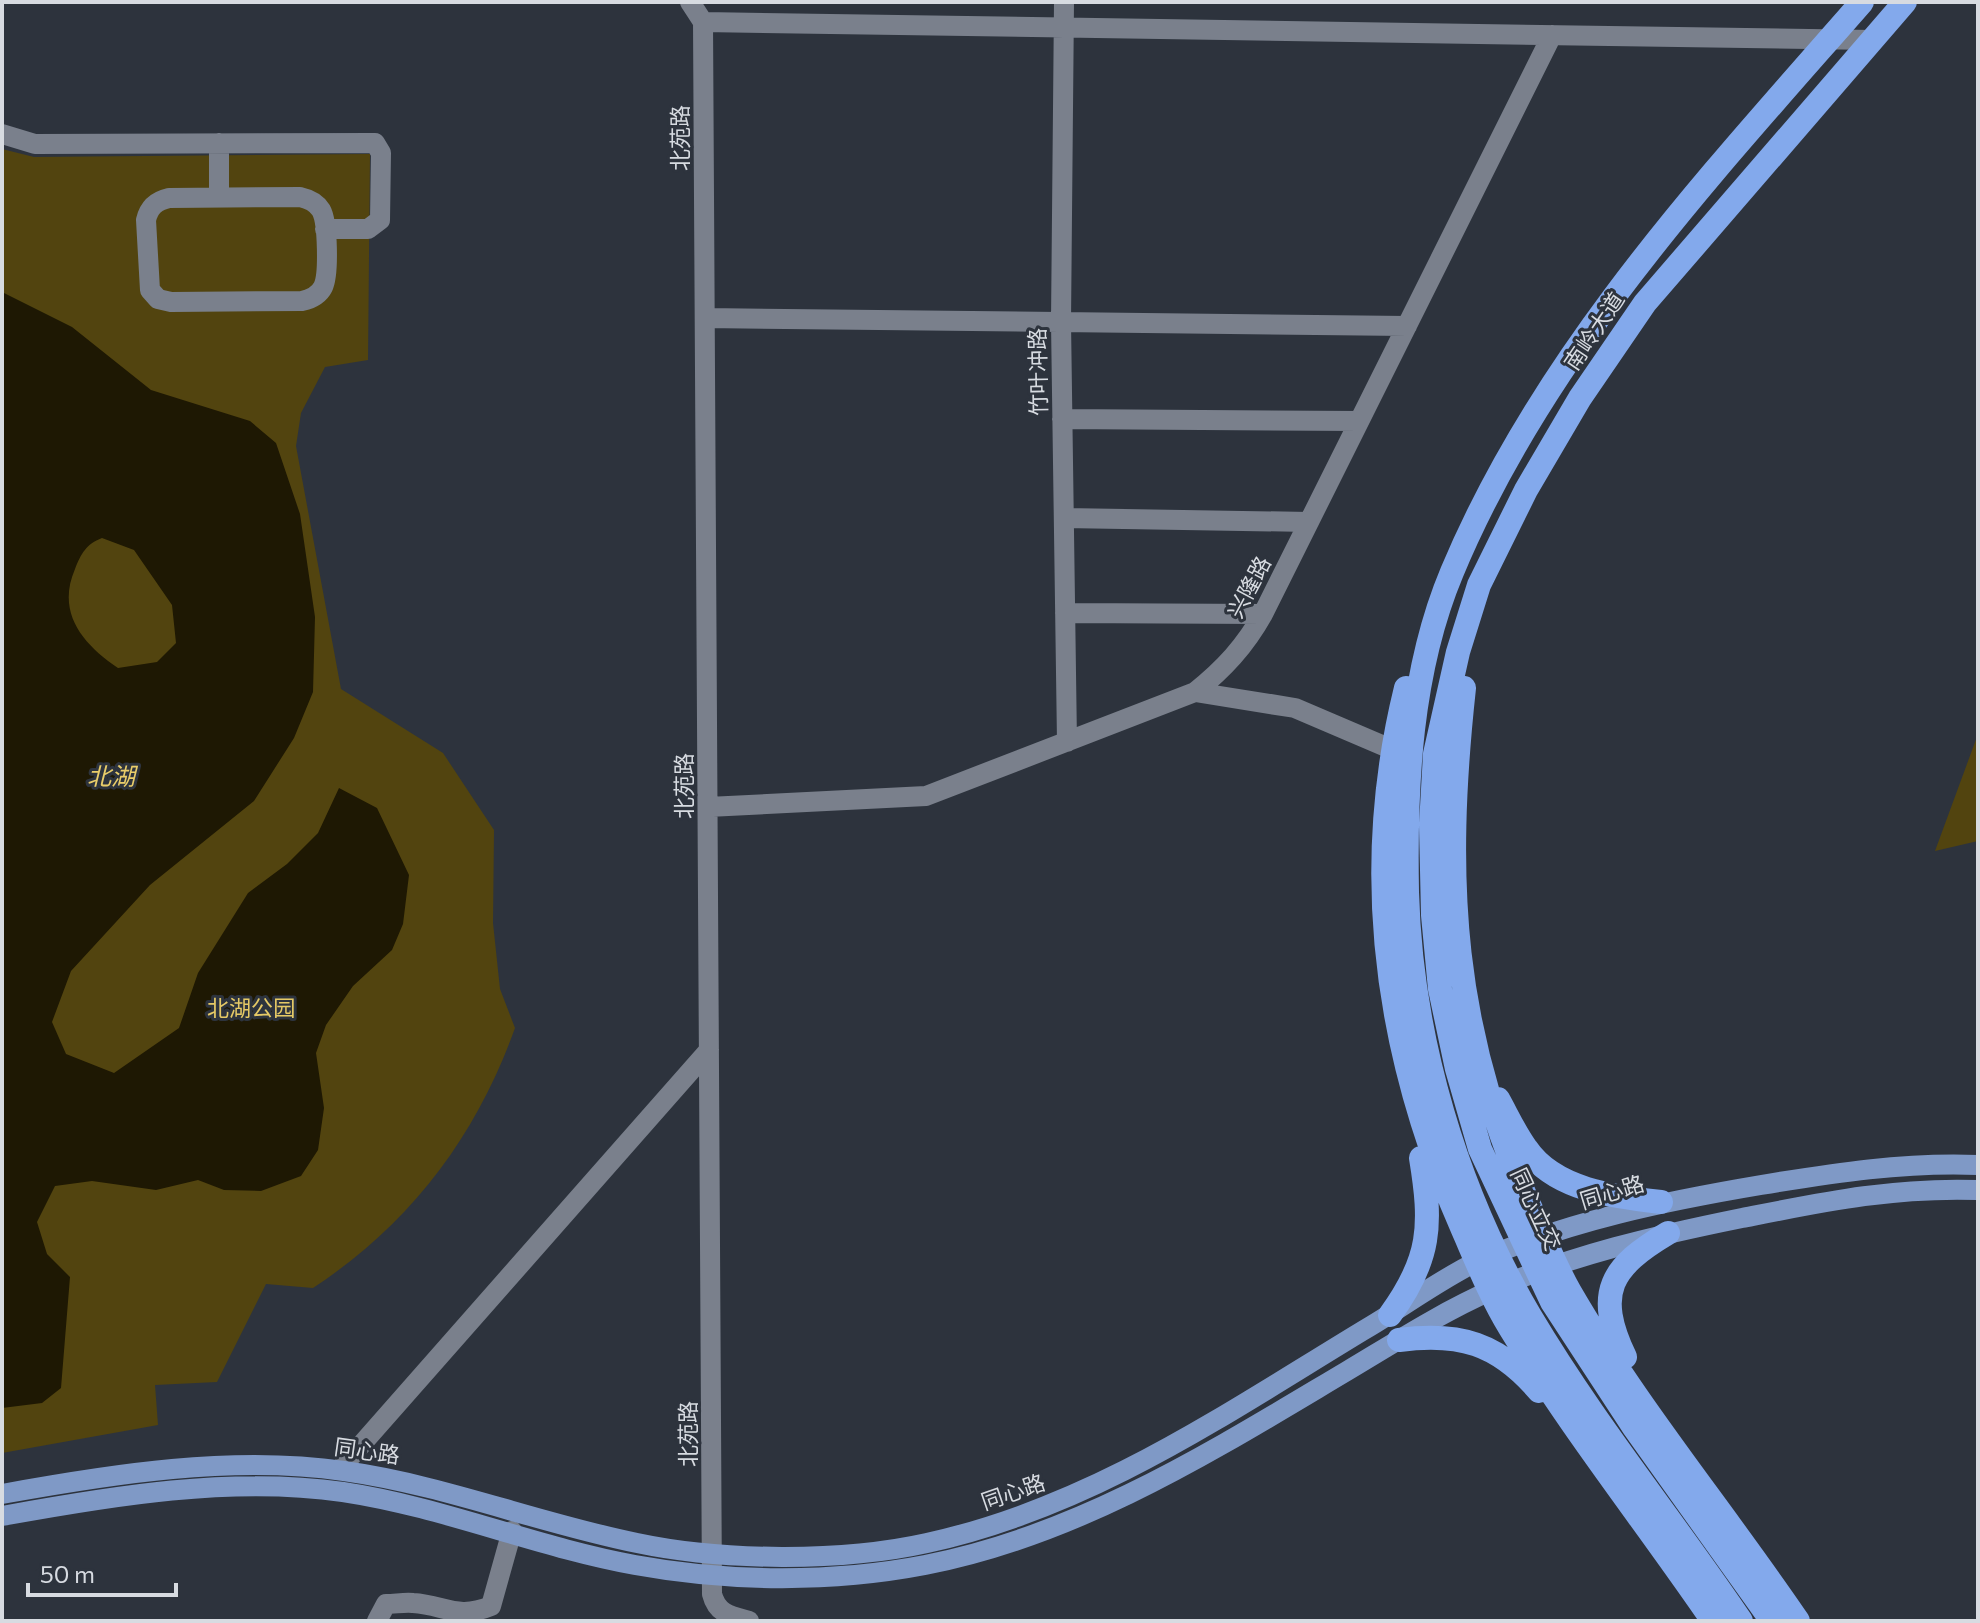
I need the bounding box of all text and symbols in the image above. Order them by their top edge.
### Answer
street label: 北苑路 [666,105,693,171]
street label: 南岭大道 [1558,287,1629,375]
street label: 竹叶冲路 [1023,328,1052,416]
street label: 兴隆路 [1221,551,1276,622]
street label: 北苑路 [670,753,697,819]
water label: 北湖 [87,761,139,790]
park label: 北湖公园 [207,994,295,1021]
street label: 同心立交 [1506,1163,1567,1254]
street label: 同心路 [1576,1169,1647,1214]
street label: 北苑路 [674,1401,701,1467]
street label: 同心路 [333,1433,402,1468]
street label: 同心路 [977,1468,1048,1515]
scale bar [28,1547,176,1597]
text: 50 m [40,1559,95,1588]

